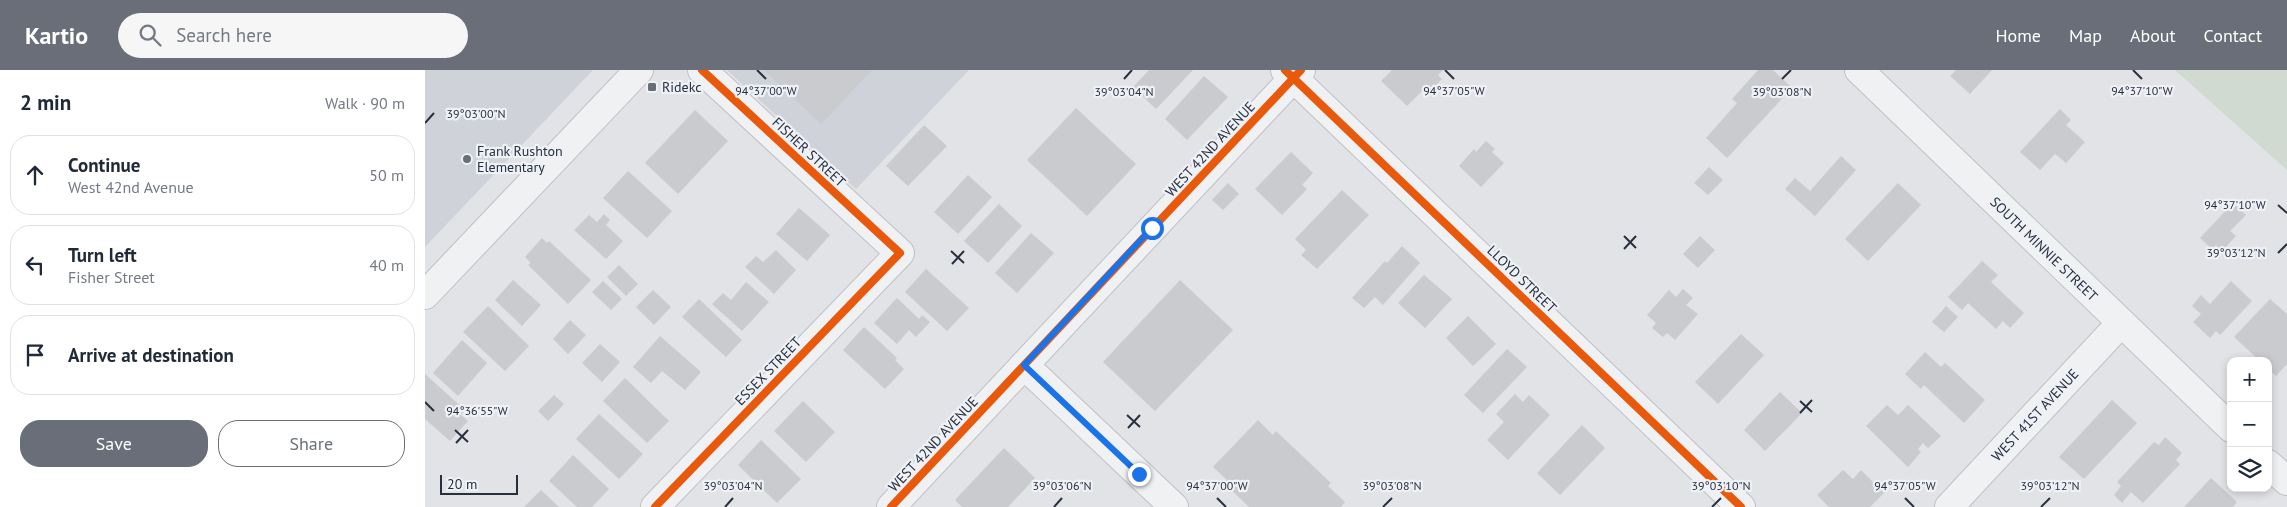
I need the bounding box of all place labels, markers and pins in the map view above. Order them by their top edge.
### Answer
place label: Ridekc [662,78,702,96]
marker: Ridekc [646,81,658,93]
place label: Frank Rushton Elementary [477,142,563,176]
marker: Frank Rushton Elementary [461,153,473,165]

